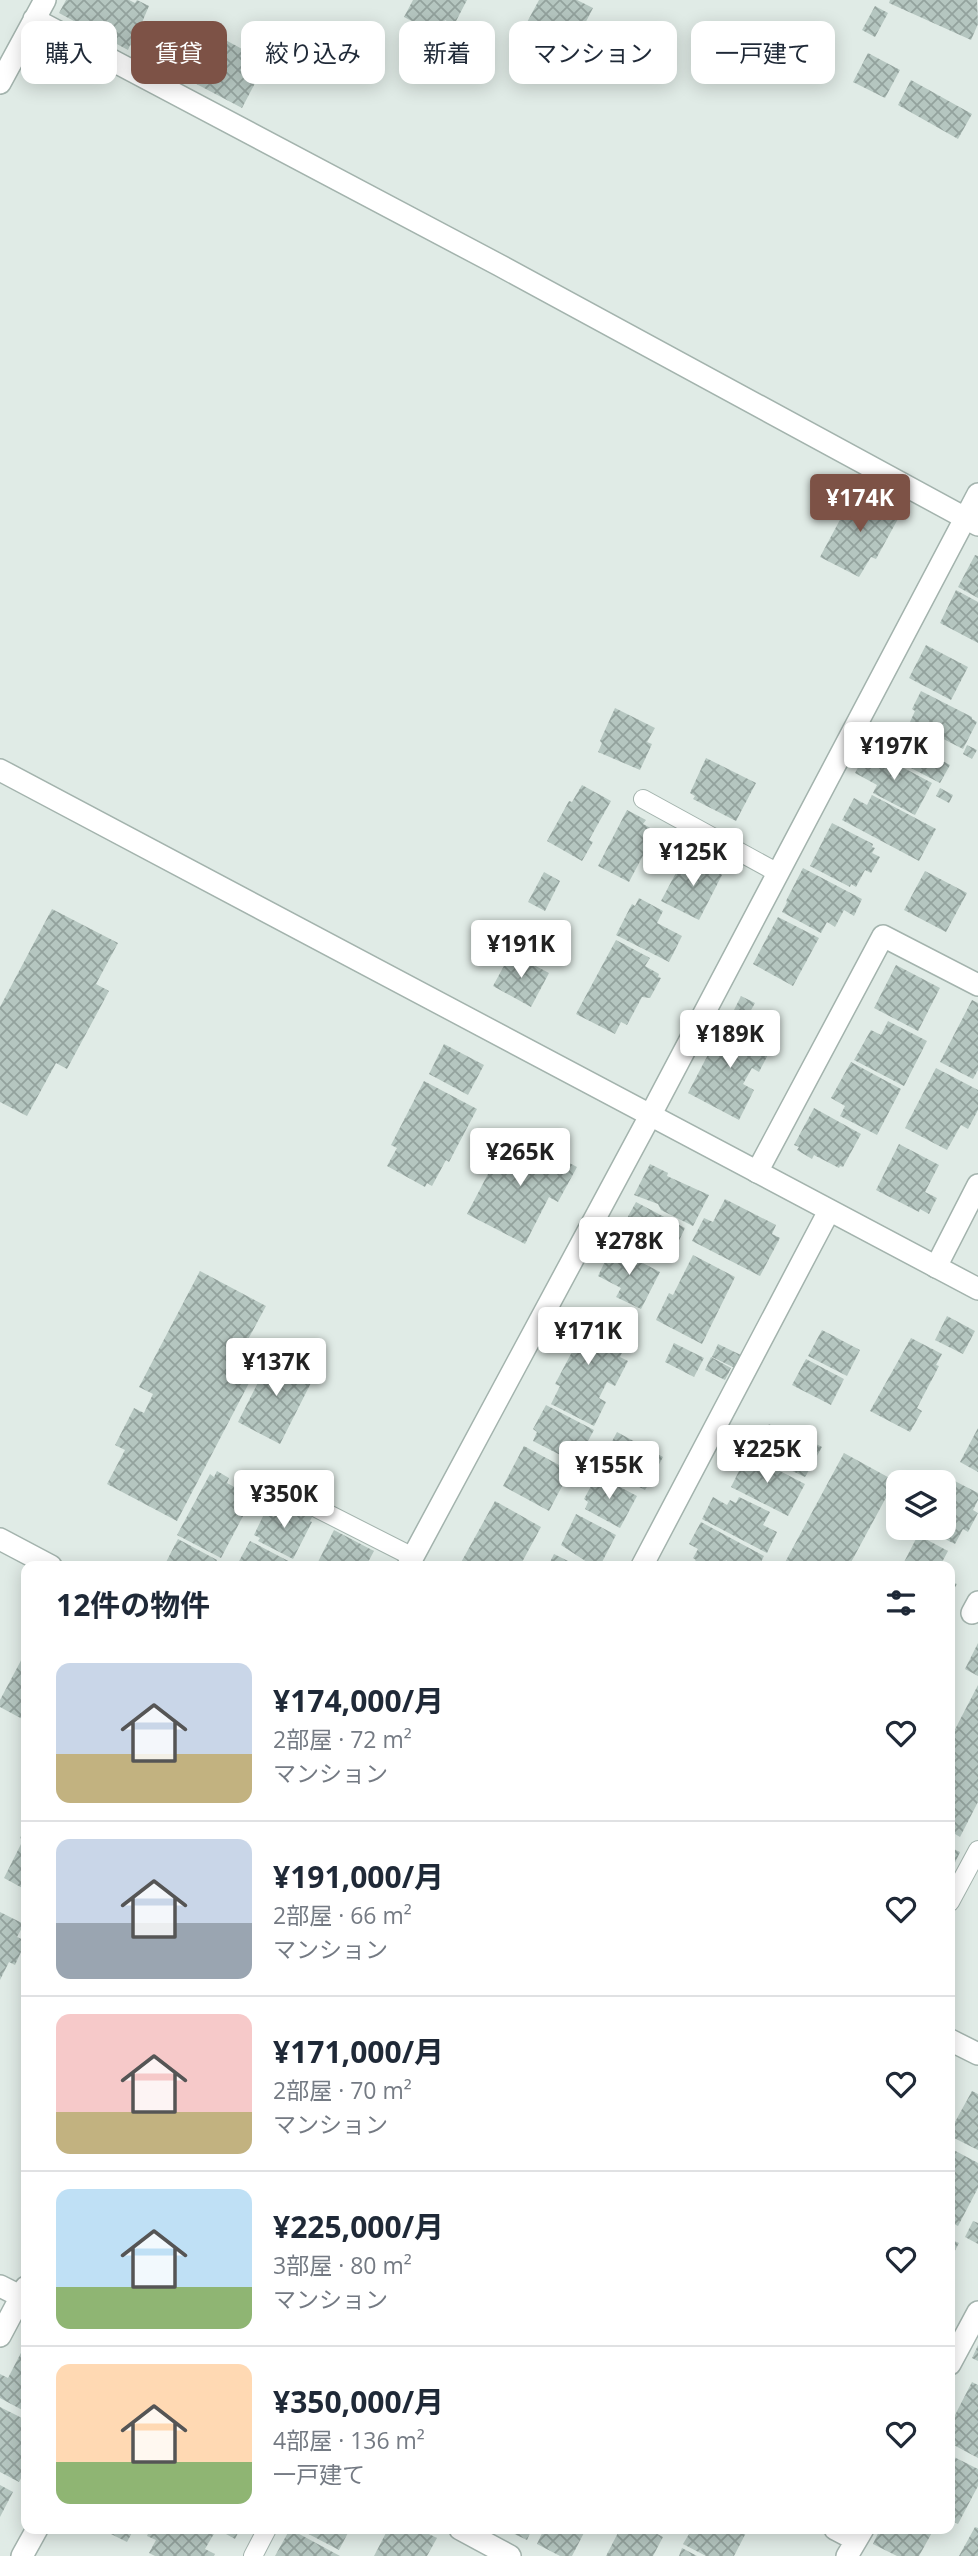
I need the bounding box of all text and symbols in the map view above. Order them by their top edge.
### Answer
chip: 購入 [21,21,117,84]
chip: 賃貸 [131,21,227,84]
chip: 絞り込み [241,21,385,84]
chip: 新着 [399,21,495,84]
chip: マンション [509,21,677,84]
chip: 一戸建て [691,21,835,84]
pin: ¥174K [811,475,909,534]
text: ¥174K [826,481,894,513]
pin: ¥197K [845,722,943,782]
text: ¥197K [860,729,928,761]
pin: ¥125K [644,828,742,888]
text: ¥125K [659,835,727,867]
pin: ¥191K [472,920,570,980]
text: ¥191K [487,927,555,959]
pin: ¥189K [681,1010,779,1070]
text: ¥189K [696,1017,764,1049]
pin: ¥265K [471,1128,569,1188]
text: ¥265K [486,1135,554,1167]
pin: ¥278K [580,1218,678,1277]
text: ¥278K [595,1224,663,1256]
pin: ¥171K [539,1308,637,1367]
text: ¥171K [554,1314,622,1346]
pin: ¥137K [227,1338,325,1398]
text: ¥137K [242,1345,310,1377]
pin: ¥225K [718,1426,816,1485]
text: ¥225K [733,1432,801,1464]
pin: ¥155K [560,1442,658,1501]
text: ¥155K [575,1448,643,1480]
pin: ¥350K [235,1470,333,1530]
map controls [886,1470,956,1540]
button: layers [886,1470,956,1540]
text: ¥350K [250,1477,318,1509]
text: 12件の物件 [56,1584,210,1625]
icon: filters [882,1584,920,1622]
text: ¥174,000/月 [273,1680,444,1721]
icon: home [112,1691,196,1775]
icon: heart [882,1714,920,1752]
text: 2部屋 · 72 m² [273,1723,412,1755]
text: マンション [273,1757,388,1789]
text: ¥191,000/月 [273,1856,444,1897]
icon: home [112,1867,196,1951]
icon: heart [882,1890,920,1928]
text: 2部屋 · 66 m² [273,1899,412,1931]
text: マンション [273,1933,388,1965]
text: ¥171,000/月 [273,2031,444,2072]
icon: home [112,2042,196,2126]
icon: heart [882,2065,920,2103]
text: 2部屋 · 70 m² [273,2074,412,2106]
text: マンション [273,2108,388,2140]
text: ¥225,000/月 [273,2206,444,2247]
icon: home [112,2217,196,2301]
icon: heart [882,2240,920,2278]
text: 3部屋 · 80 m² [273,2249,412,2281]
text: マンション [273,2283,388,2315]
text: ¥350,000/月 [273,2381,444,2422]
icon: home [112,2392,196,2476]
icon: heart [882,2415,920,2453]
text: 4部屋 · 136 m² [273,2424,425,2456]
text: 一戸建て [273,2458,365,2490]

